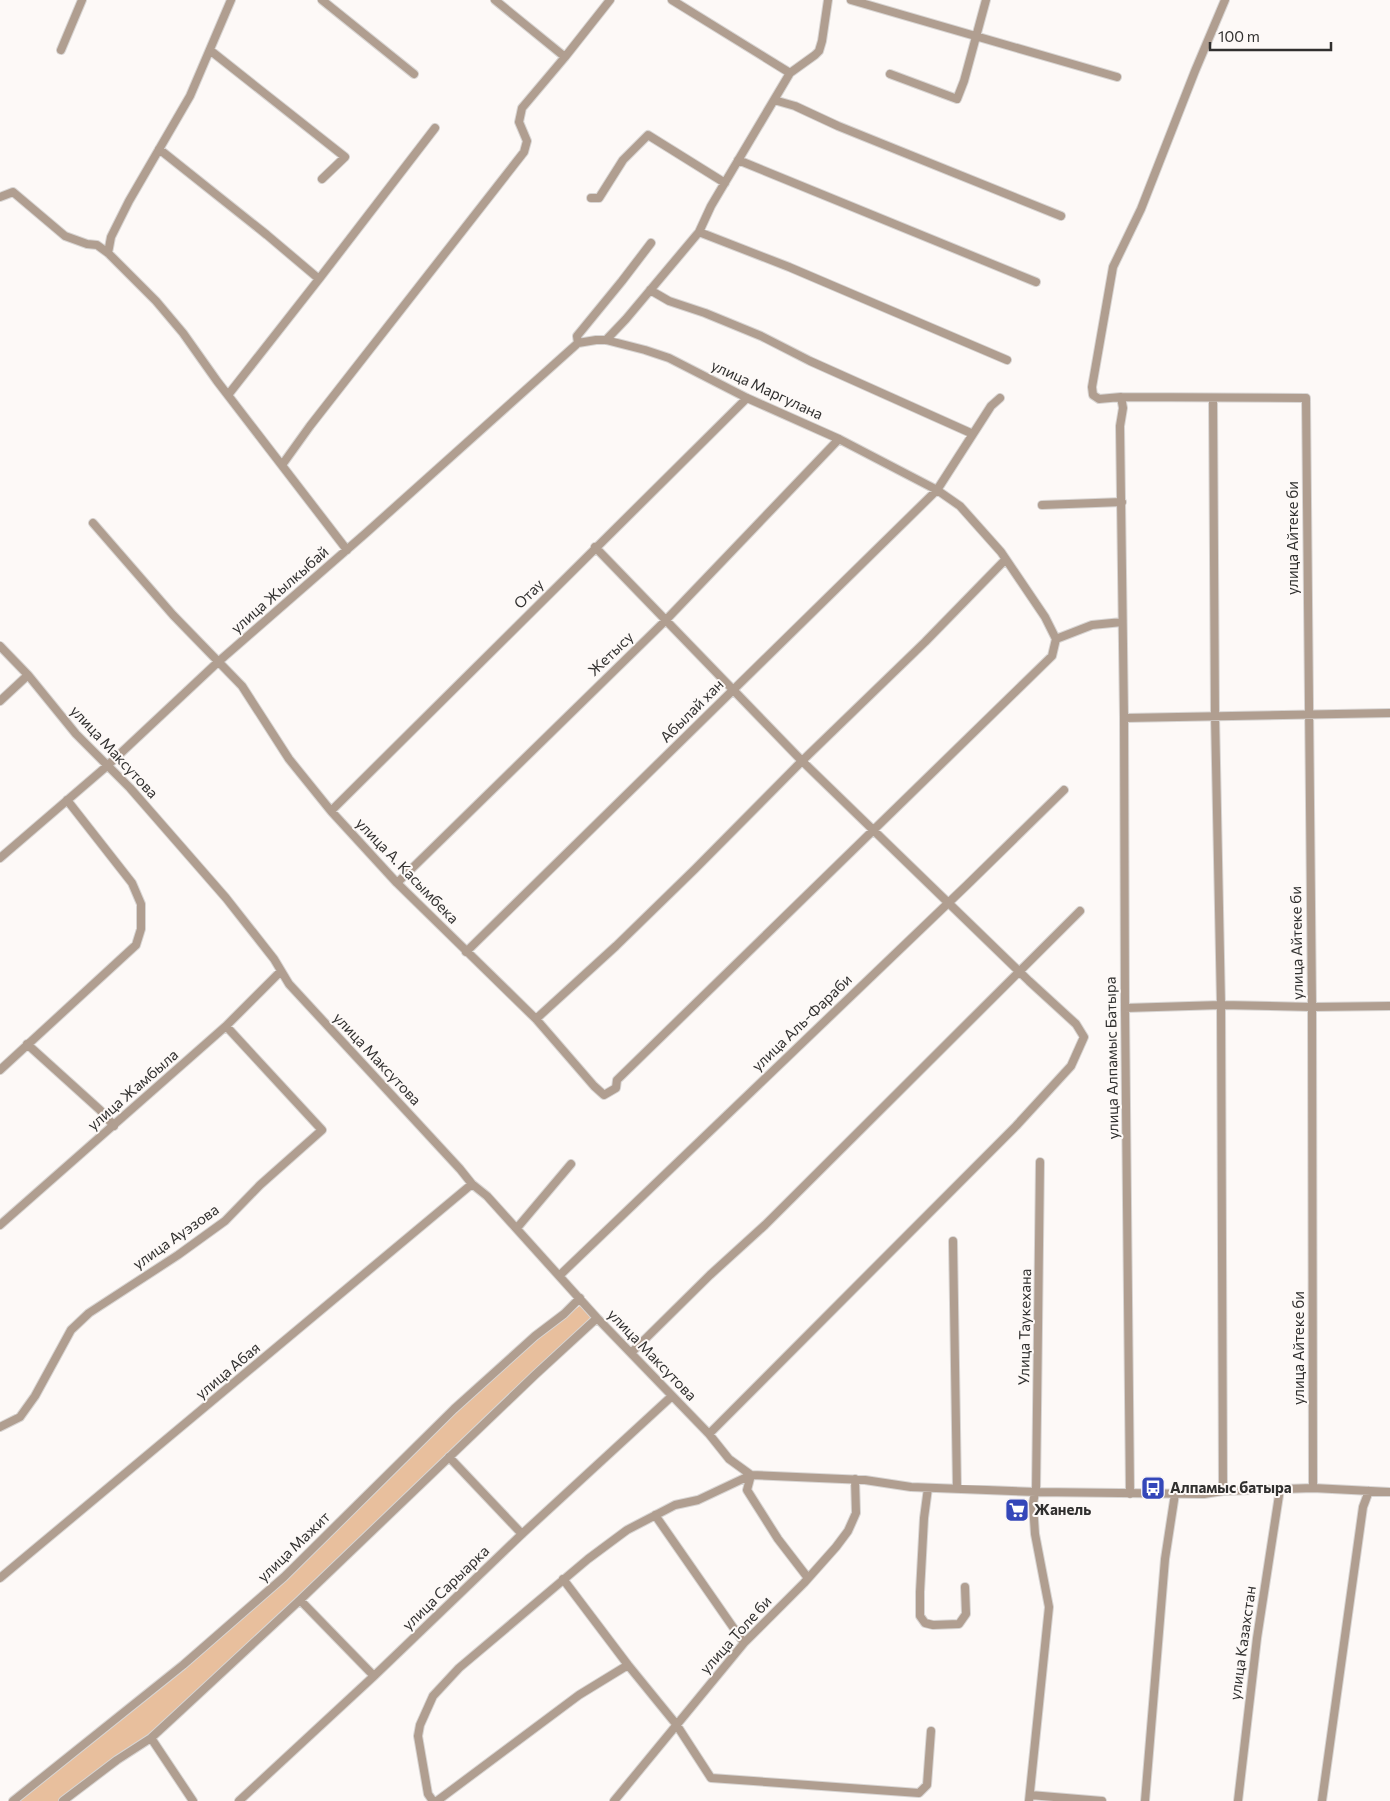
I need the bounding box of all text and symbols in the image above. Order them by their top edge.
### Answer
scale bar [1210,20,1331,52]
text: 100 m [1218,27,1260,45]
street label: улица Маргулана [709,355,826,423]
street label: улица Айтеке би [1283,481,1301,595]
street label: улица Жылкыбай [227,542,332,636]
street label: Отау [510,575,547,612]
street label: Жетысу [584,627,637,679]
street label: Абылай хан [656,675,727,746]
street label: улица Максутова [67,701,162,801]
street label: улица А. Касымбека [353,814,463,927]
street label: улица Айтеке би [1286,886,1306,1000]
street label: улица Аль-Фараби [748,970,855,1075]
street label: улица Алпамыс Батыра [1101,977,1121,1140]
street label: улица Максутова [330,1008,425,1108]
street label: улица Жамбыла [83,1045,181,1134]
street label: улица Ауэзова [129,1200,222,1273]
street label: Улица Таукехана [1014,1268,1034,1385]
street label: улица Айтеке би [1289,1291,1307,1405]
street label: улица Максутова [604,1305,701,1404]
street label: улица Абая [191,1338,263,1402]
bus stop icon: Алпамыс батыра [1140,1475,1166,1501]
place label: Алпамыс батыра [1170,1478,1292,1496]
supermarket icon: Жанель [1004,1497,1030,1523]
place label: Жанель [1034,1500,1091,1518]
street label: улица Мажит [253,1507,333,1585]
street label: улица Сарыарка [398,1541,493,1633]
street label: улица Казахстан [1225,1585,1259,1701]
street label: улица Толе би [696,1592,775,1677]

